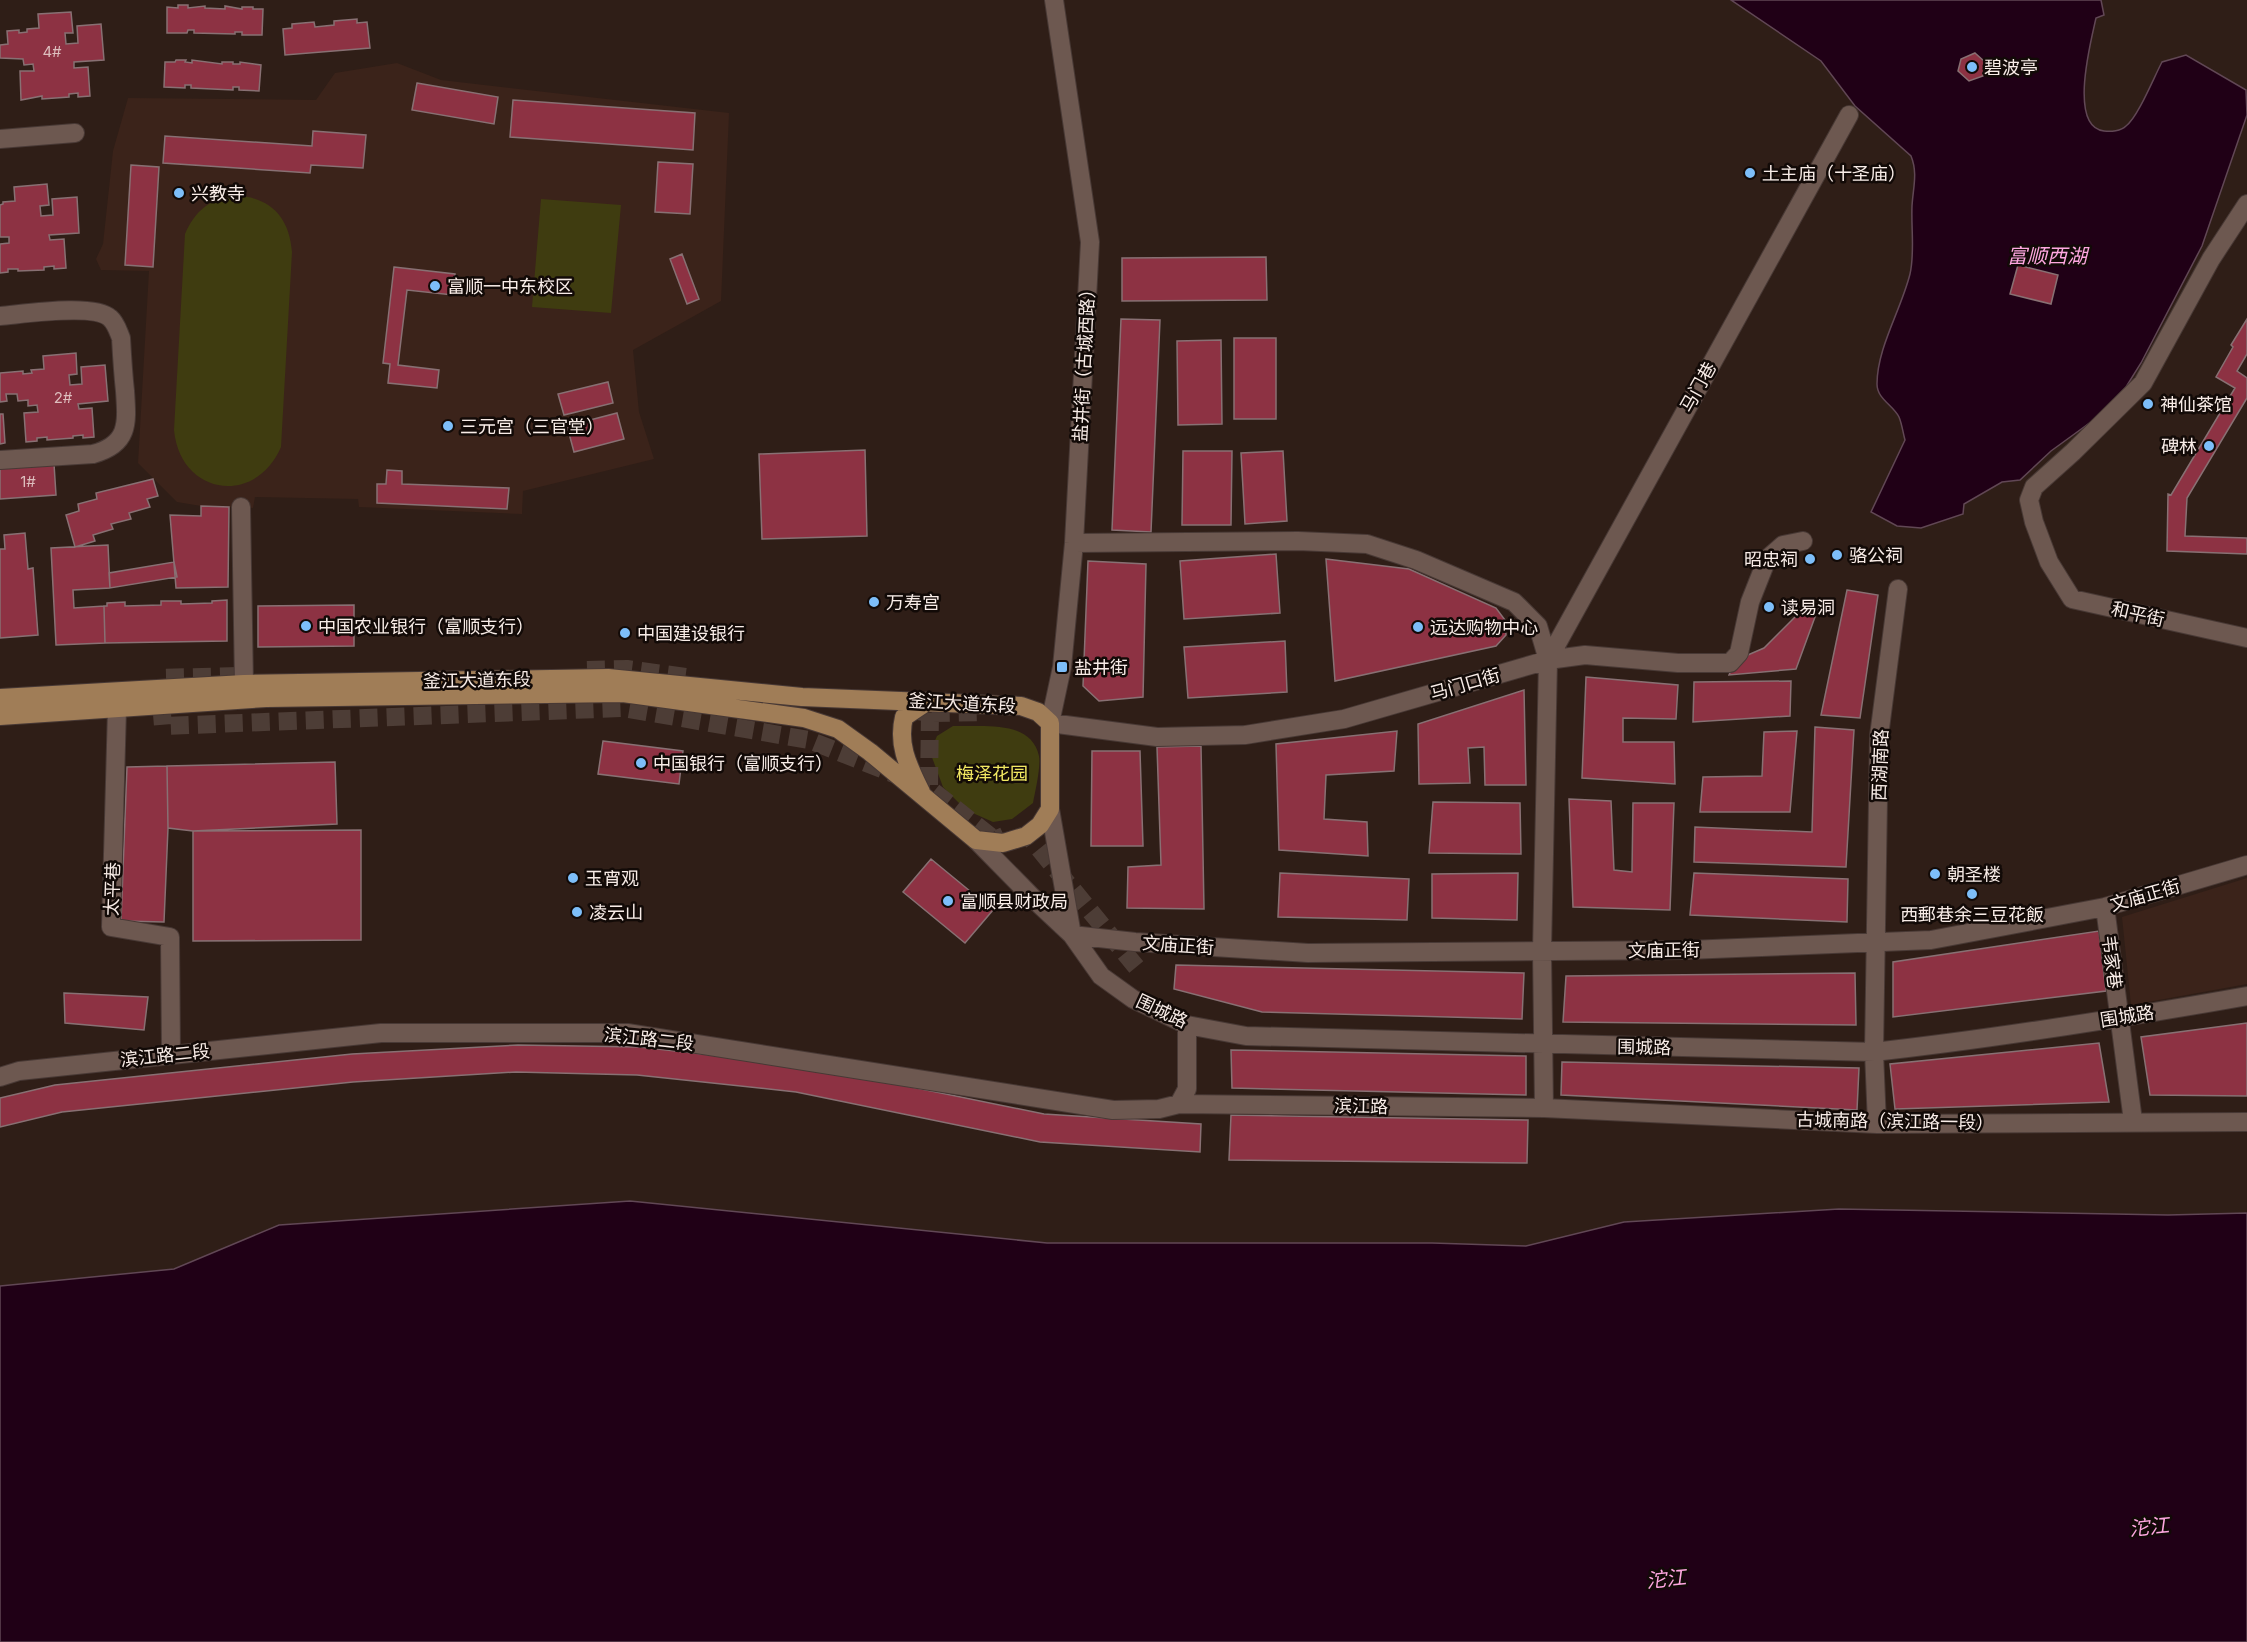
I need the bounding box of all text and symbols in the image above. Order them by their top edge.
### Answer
house number: 4# [42,42,62,61]
place label: 碧波亭 [1984,57,2038,78]
marker: 碧波亭 [1965,60,1979,74]
place label: 土主庙（十圣庙） [1762,163,1906,184]
marker: 土主庙（十圣庙） [1743,166,1757,180]
place label: 兴教寺 [191,183,245,204]
marker: 兴教寺 [172,186,186,200]
water label: 富顺西湖 [2007,244,2090,268]
place label: 富顺一中东校区 [447,276,573,297]
marker: 富顺一中东校区 [428,279,442,293]
street label: 盐井街（古城西路） [1069,280,1099,442]
street label: 马门巷 [1676,358,1720,416]
house number: 2# [54,388,73,407]
place label: 神仙茶馆 [2160,394,2232,415]
marker: 神仙茶馆 [2141,397,2155,411]
place label: 三元宫（三官堂） [460,416,604,437]
marker: 三元宫（三官堂） [441,419,455,433]
place label: 碑林 [2161,436,2197,457]
marker: 碑林 [2202,439,2216,453]
house number: 1# [20,472,36,491]
place label: 骆公祠 [1849,545,1903,566]
marker: 骆公祠 [1830,548,1844,562]
place label: 昭忠祠 [1744,549,1798,570]
marker: 昭忠祠 [1803,552,1817,566]
place label: 万寿宫 [886,592,940,613]
marker: 万寿宫 [867,595,881,609]
place label: 读易洞 [1781,597,1835,618]
street label: 和平街 [2109,598,2167,630]
marker: 读易洞 [1762,600,1776,614]
place label: 中国农业银行（富顺支行） [318,616,534,637]
place label: 远达购物中心 [1430,617,1538,638]
marker: 中国农业银行（富顺支行） [299,619,313,633]
marker: 远达购物中心 [1411,620,1425,634]
place label: 中国建设银行 [637,623,745,644]
marker: 中国建设银行 [618,626,632,640]
place label: 盐井街 [1074,657,1128,678]
marker: 盐井街 [1055,660,1069,674]
street label: 马门口街 [1428,664,1502,704]
street label: 釜江大道东段 [423,669,531,691]
street label: 釜江大道东段 [908,690,1016,716]
street label: 西湖南路 [1868,729,1892,801]
place label: 中国银行（富顺支行） [653,753,833,774]
marker: 中国银行（富顺支行） [634,756,648,770]
park label: 梅泽花园 [956,763,1028,784]
street label: 太平巷 [101,862,123,916]
place label: 朝圣楼 [1947,864,2001,885]
marker: 朝圣楼 [1928,867,1942,881]
place label: 玉宵观 [585,868,639,889]
marker: 玉宵观 [566,871,580,885]
street label: 文庙正街 [2108,875,2182,915]
marker: 西郵巷余三豆花飯 [1965,887,1979,901]
place label: 富顺县财政局 [960,891,1068,912]
marker: 富顺县财政局 [941,894,955,908]
place label: 凌云山 [589,902,643,923]
place label: 西郵巷余三豆花飯 [1900,904,2044,925]
marker: 凌云山 [570,905,584,919]
street label: 文庙正街 [1141,932,1215,958]
street label: 韦家巷 [2098,934,2126,990]
street label: 文庙正街 [1628,939,1700,961]
street label: 围城路 [1133,990,1191,1032]
street label: 围城路 [2099,1001,2155,1031]
street label: 滨江路二段 [603,1024,695,1054]
street label: 围城路 [1617,1036,1671,1058]
street label: 滨江路二段 [119,1040,211,1070]
street label: 滨江路 [1334,1095,1388,1117]
street label: 古城南路（滨江路一段） [1796,1109,1994,1133]
water label: 沱江 [2128,1513,2172,1541]
water label: 沱江 [1645,1565,1689,1593]

